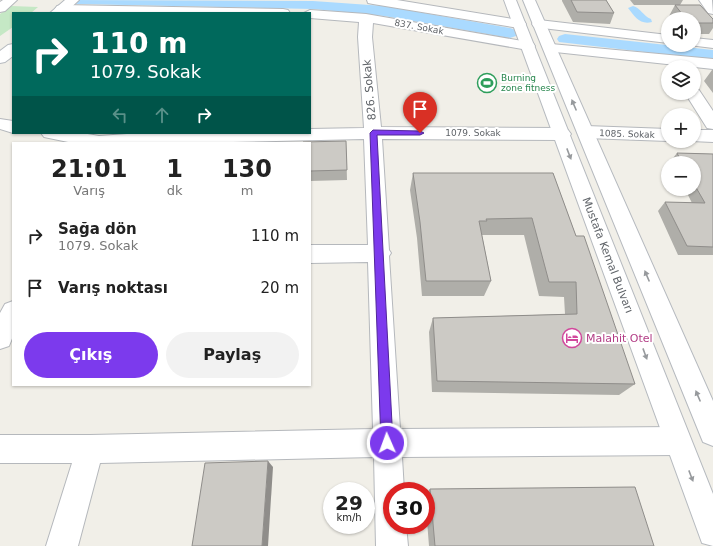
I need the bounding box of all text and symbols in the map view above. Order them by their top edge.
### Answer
map controls [661,12,701,196]
button: sound [661,12,701,52]
street label: 837. Sokak [394,18,445,36]
text: 110 m [90,27,187,60]
icon: right [24,28,76,80]
street label: 826. Sokak [360,58,379,121]
button: layers [661,60,701,100]
text: 1079. Sokak [90,61,201,82]
sports icon: Burning zone fitness [476,72,498,94]
place label: Burning zone fitness [501,73,555,93]
pin [403,92,437,133]
icon: arrive [409,98,431,120]
one-way arrow [571,99,577,111]
icon: left [109,104,131,126]
icon: ahead [151,104,173,126]
icon: right [193,104,215,126]
button: + [661,108,701,148]
street label: 1079. Sokak [445,128,502,138]
street label: 1085. Sokak [599,128,656,140]
one-way arrow [567,148,573,160]
text: 21:01 [51,155,127,183]
text: 1 [166,155,183,183]
text: 130 [222,155,272,183]
button: − [661,156,701,196]
text: Varış [73,183,105,198]
text: dk [167,183,183,198]
text: m [241,183,253,198]
street label: Mustafa Kemal Bulvarı [579,195,636,315]
text: Sağa dön [58,220,137,238]
icon: right [24,225,46,247]
text: 110 m [251,227,299,245]
text: 1079. Sokak [58,238,138,253]
one-way arrow [644,271,650,282]
icon: arrive [24,277,46,299]
text: Varış noktası [58,279,168,297]
text: 20 m [261,279,299,297]
hotel icon: Malahit Otel [561,327,583,349]
button: Çıkış [24,332,158,378]
button: Paylaş [166,332,299,378]
place label: Malahit Otel [586,332,653,345]
one-way arrow [642,349,648,361]
one-way arrow [694,390,700,402]
position arrow [366,422,408,464]
one-way arrow [688,470,694,482]
speed limit sign: 30 [383,482,435,534]
text: 29 [335,491,363,515]
text: km/h [336,512,362,523]

